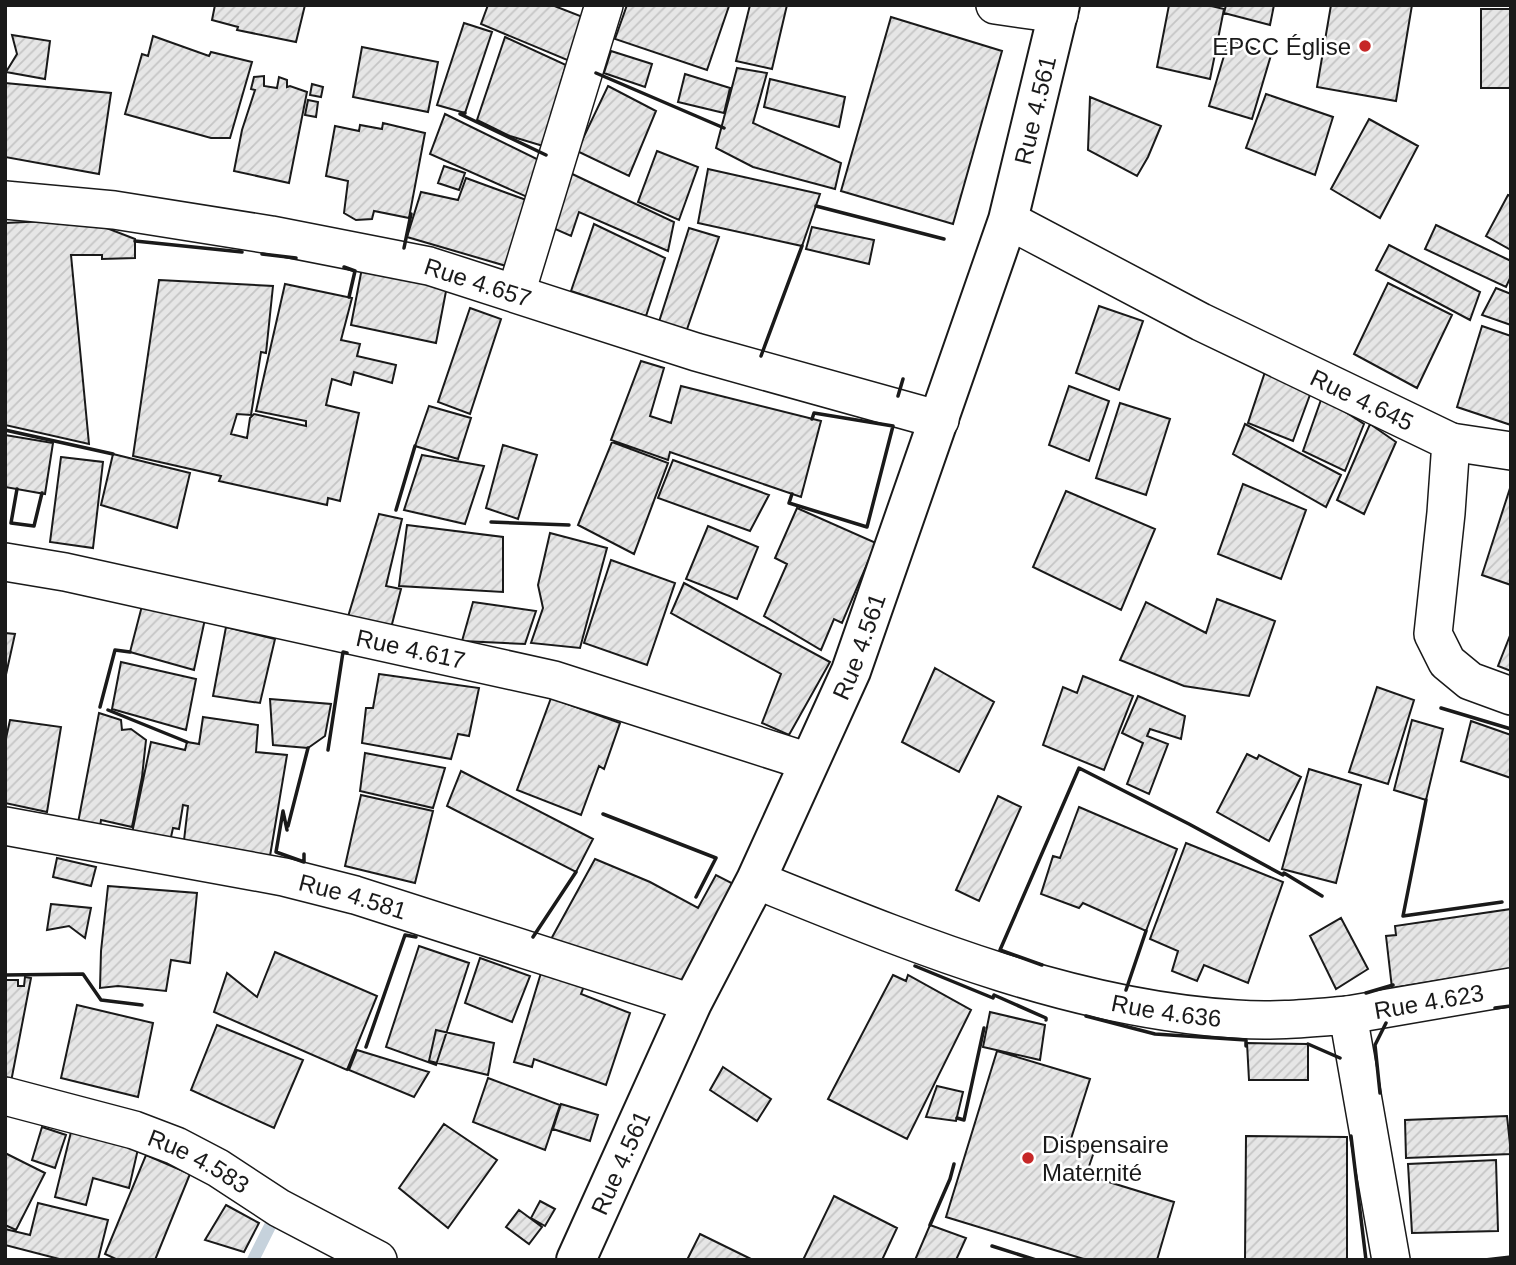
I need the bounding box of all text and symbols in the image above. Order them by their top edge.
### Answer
place label: EPCC Église [1212,33,1351,60]
marker: EPCC Église [1357,38,1373,54]
street label: Rue 4.561 [1008,53,1061,167]
street label: Rue 4.657 [421,252,535,312]
street label: Rue 4.645 [1306,363,1418,435]
street label: Rue 4.561 [826,590,890,704]
street label: Rue 4.617 [354,623,468,674]
street label: Rue 4.581 [296,868,410,924]
street label: Rue 4.623 [1372,978,1486,1024]
street label: Rue 4.636 [1109,989,1223,1031]
street label: Rue 4.561 [585,1106,655,1219]
street label: Rue 4.583 [144,1123,254,1198]
place label: Dispensaire Maternité [1042,1131,1169,1186]
marker: Dispensaire Maternité [1020,1150,1036,1166]

